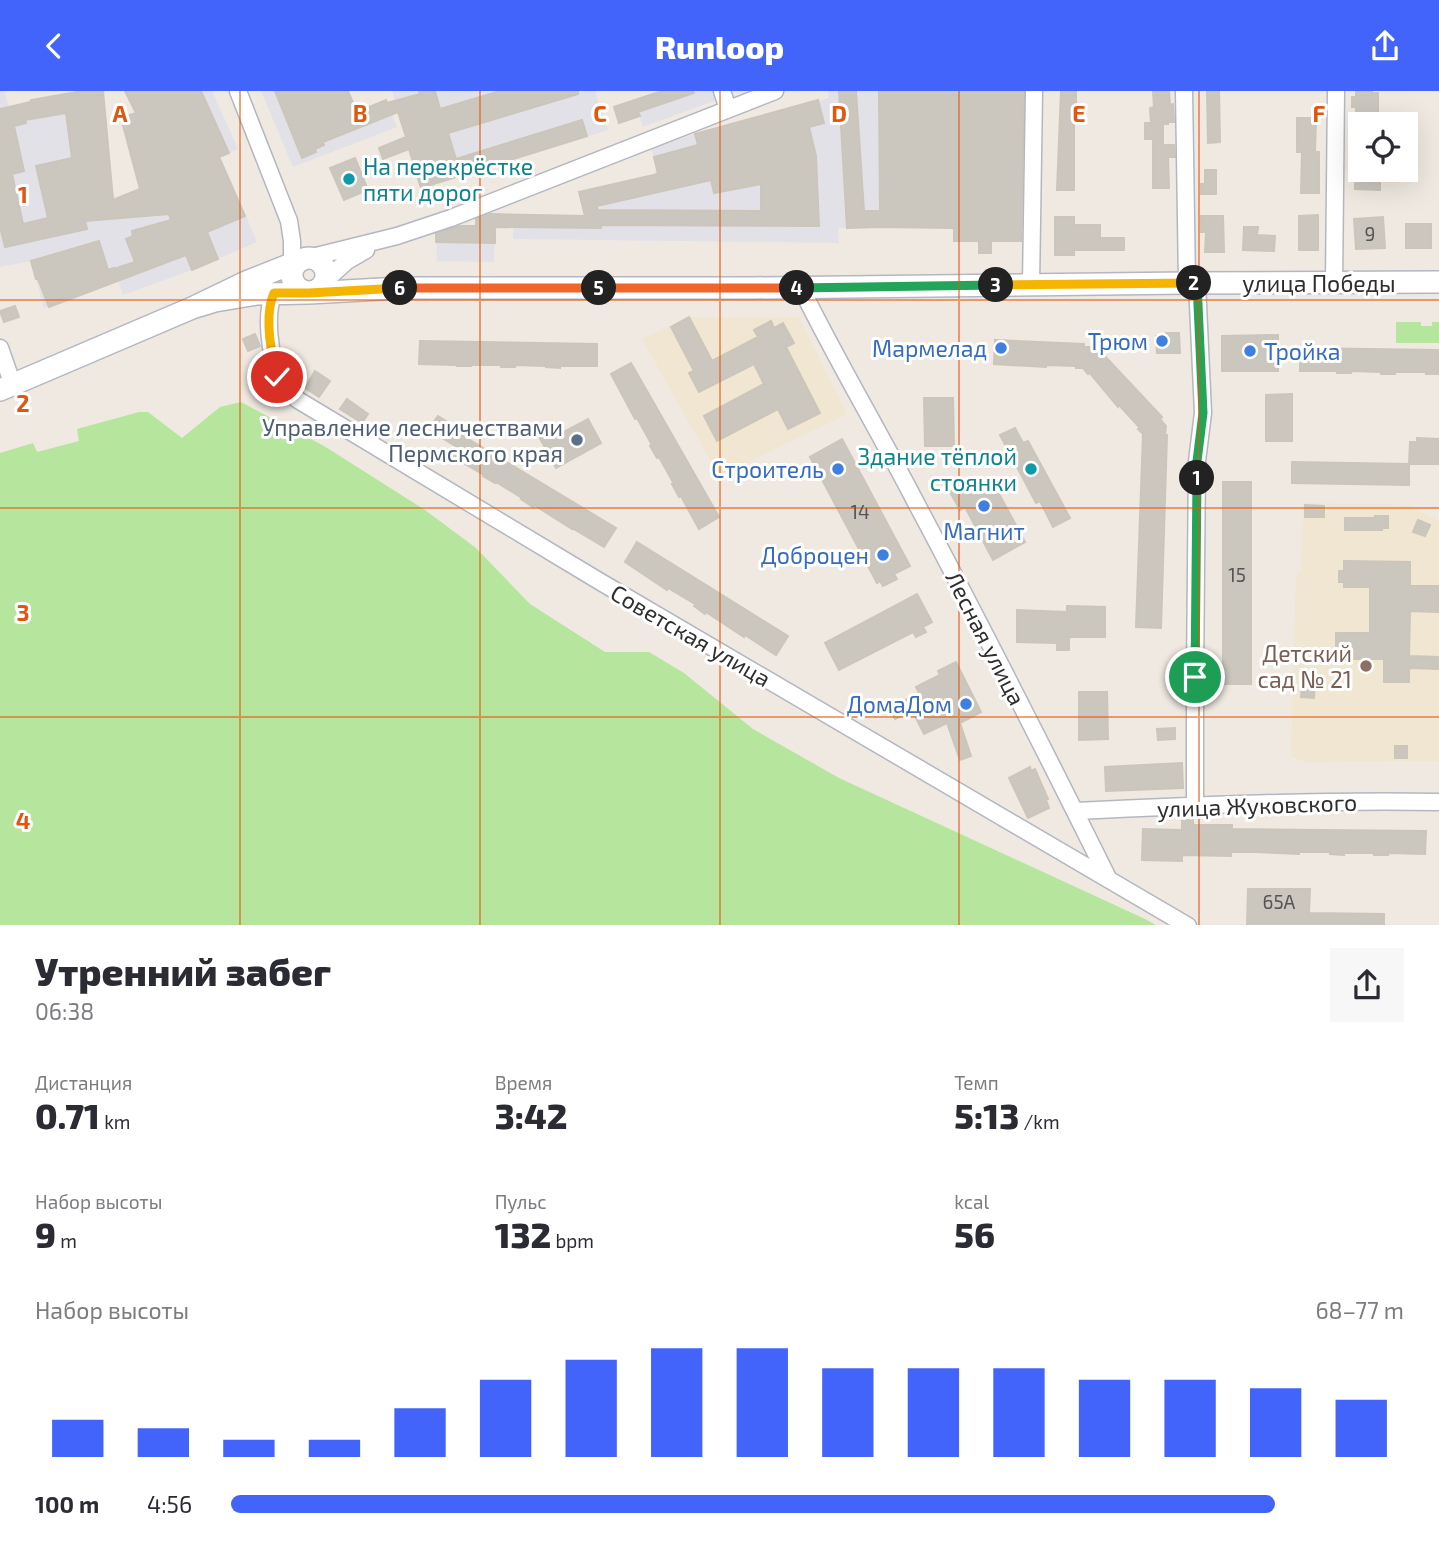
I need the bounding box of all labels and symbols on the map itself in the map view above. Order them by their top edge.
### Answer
text: A [112,99,128,127]
text: B [353,99,367,127]
text: C [593,99,607,127]
text: D [831,99,847,127]
text: E [1072,99,1086,127]
text: F [1313,99,1326,127]
place label: На перекрёстке пяти дорог [363,152,533,206]
marker: На перекрёстке пяти дорог [341,171,357,187]
text: 1 [18,180,28,208]
house number: 9 [1365,222,1375,245]
pin: 2 [1176,265,1212,301]
pin: 3 [978,267,1014,303]
street label: улица Победы [1242,269,1396,298]
pin: 6 [382,271,418,305]
pin: 5 [582,271,616,305]
pin: 4 [780,271,814,305]
place label: Трюм [1088,327,1148,355]
marker: Трюм [1154,333,1170,349]
place label: Мармелад [872,334,987,362]
place label: Тройка [1264,337,1340,365]
marker: Мармелад [993,340,1009,356]
marker: Тройка [1242,343,1258,359]
pin [247,347,307,407]
text: 2 [16,389,30,417]
place label: Управление лесничествами Пермского края [262,413,563,467]
marker: Управление лесничествами Пермского края [569,432,585,448]
place label: Здание тёплой стоянки [857,442,1017,496]
place label: Строитель [711,455,824,483]
marker: Строитель [830,461,846,477]
marker: Здание тёплой стоянки [1023,461,1039,477]
pin: 1 [1180,461,1214,495]
marker: Магнит [976,498,992,514]
house number: 14 [850,500,870,523]
place label: Магнит [943,517,1025,545]
place label: Доброцен [761,541,869,569]
marker: Доброцен [875,547,891,563]
house number: 15 [1228,563,1246,586]
street label: Лесная улица [939,566,1032,710]
street label: Советская улица [606,578,776,693]
text: 3 [16,598,30,626]
place label: Детский сад № 21 [1258,639,1352,693]
pin [1165,647,1225,707]
marker: Детский сад № 21 [1358,658,1374,674]
place label: ДомаДом [847,690,952,718]
marker: ДомаДом [958,696,974,712]
street label: улица Жуковского [1156,788,1358,823]
text: 4 [16,806,30,834]
house number: 65А [1263,890,1296,913]

